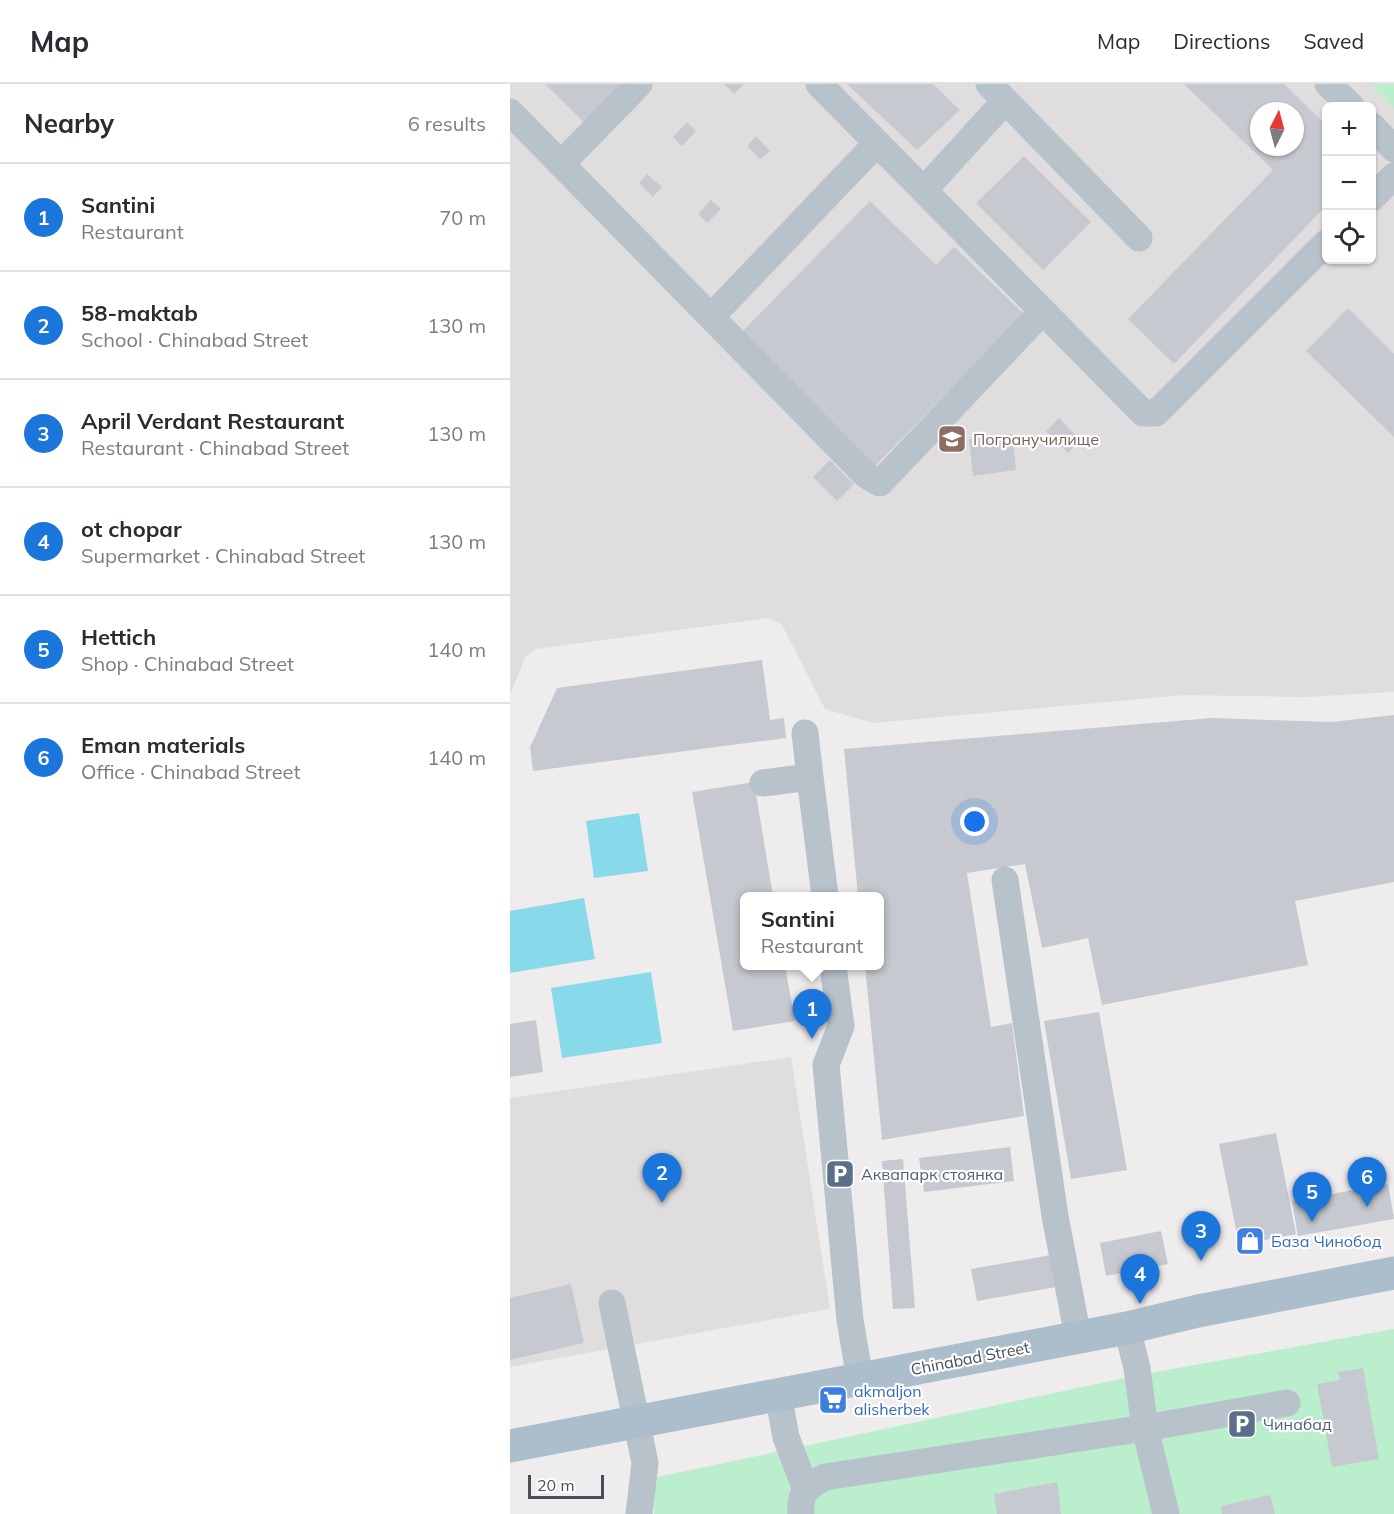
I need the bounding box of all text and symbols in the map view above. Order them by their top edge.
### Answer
text: Map [30,24,89,59]
text: Map [1097,28,1140,54]
text: Directions [1173,28,1270,54]
text: Saved [1303,28,1364,54]
north arrow [1250,102,1304,156]
map controls [1322,102,1376,264]
button: + [1322,102,1376,156]
text: Nearby [24,107,114,140]
text: 6 results [408,111,486,136]
button: − [1322,156,1376,210]
text: Santini [81,191,155,219]
text: 1 [38,205,50,230]
text: 70 m [439,205,486,230]
button: locate [1322,210,1376,264]
text: Restaurant [81,219,184,244]
text: 58-maktab [81,299,198,327]
text: 2 [38,313,50,338]
text: 130 m [427,313,486,338]
text: School · Chinabad Street [81,327,308,352]
text: April Verdant Restaurant [81,407,344,435]
text: 3 [38,421,50,446]
text: 130 m [427,421,486,446]
school or university icon: Погранучилище [936,423,968,455]
place label: Погранучилище [973,429,1099,449]
text: Restaurant · Chinabad Street [81,435,349,460]
text: ot chopar [81,515,182,543]
text: 4 [38,529,50,554]
text: 130 m [427,529,486,554]
text: Supermarket · Chinabad Street [81,543,365,568]
text: Hettich [81,623,156,651]
text: 5 [38,637,50,662]
text: 140 m [427,637,486,662]
text: Shop · Chinabad Street [81,651,294,676]
text: Eman materials [81,731,245,759]
text: 6 [38,745,50,770]
text: 140 m [427,745,486,770]
text: Office · Chinabad Street [81,759,300,784]
your location [960,807,989,836]
popup [740,892,884,970]
text: Santini [761,905,835,933]
text: Restaurant [761,933,863,958]
pin: 1 [792,990,832,1039]
pin: 2 [642,1154,682,1203]
parking icon: Аквапарк стоянка [824,1158,856,1190]
pin: 6 [1348,1158,1386,1207]
place label: Аквапарк стоянка [861,1164,1003,1184]
pin: 5 [1292,1172,1332,1222]
pin: 3 [1182,1212,1220,1261]
shop icon: База Чинобод [1234,1225,1266,1257]
place label: База Чинобод [1271,1231,1382,1251]
pin: 4 [1120,1254,1160,1304]
street label: Chinabad Street [909,1337,1031,1379]
place label: akmaljon alisherbek [854,1381,930,1419]
supermarket icon: akmaljon alisherbek [817,1384,849,1416]
parking icon: Чинабад [1226,1408,1258,1440]
place label: Чинабад [1263,1414,1332,1434]
scale bar [528,1472,604,1500]
text: 20 m [537,1475,574,1495]

